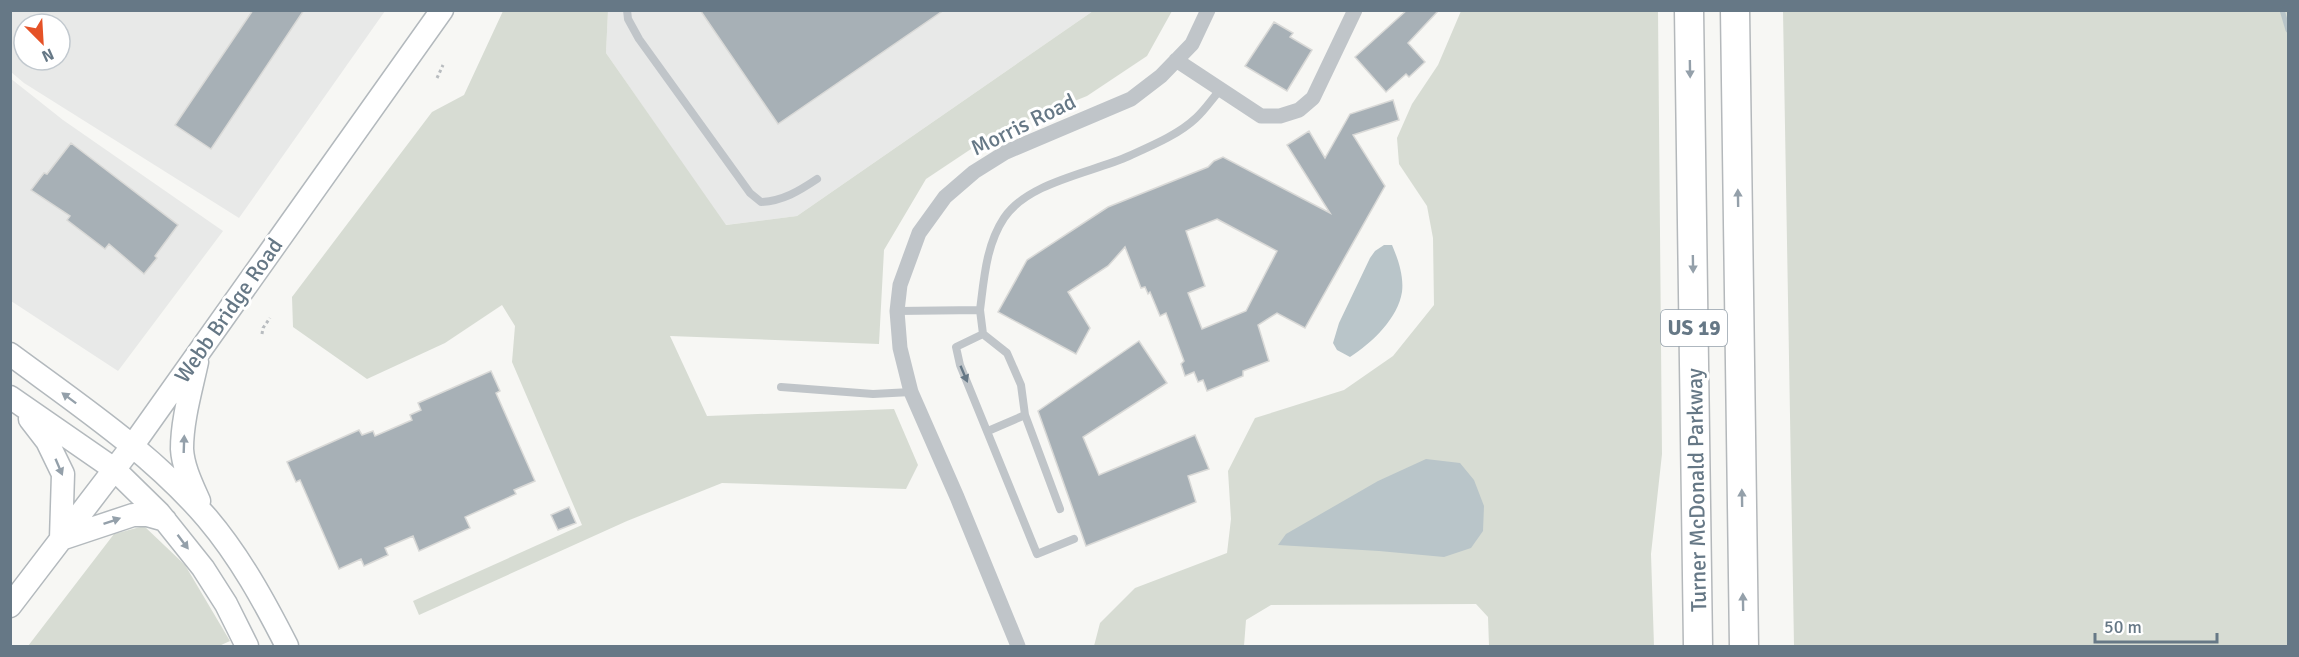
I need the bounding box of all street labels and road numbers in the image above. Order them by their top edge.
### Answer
street label: Morris Road [966,87,1080,161]
street label: Webb Bridge Road [168,233,288,388]
road number: US 19 [1661,310,1727,346]
street label: Turner McDonald Parkway [1681,367,1712,612]

